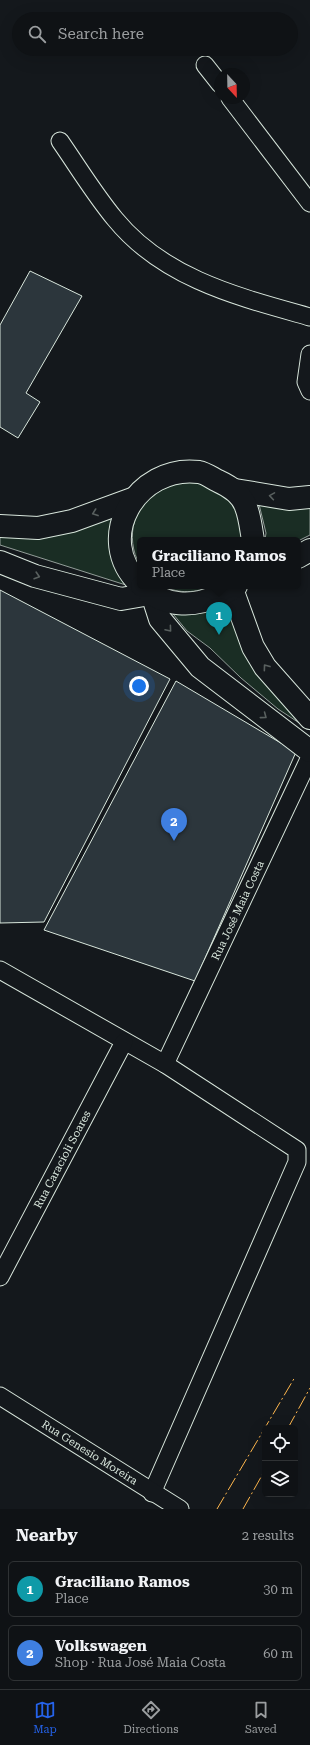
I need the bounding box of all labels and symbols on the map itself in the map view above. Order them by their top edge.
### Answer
north arrow [214,68,250,104]
one-way arrow [269,492,275,501]
one-way arrow [92,508,99,516]
one-way arrow [33,571,40,580]
pin: 1 [206,602,232,635]
one-way arrow [164,624,171,631]
one-way arrow [264,665,271,672]
your location [129,676,149,696]
one-way arrow [260,711,267,718]
pin: 2 [161,808,187,841]
street label: Rua José Maia Costa [209,859,267,962]
street label: Rua Caracioli Soares [31,1108,94,1211]
street label: Rua Genesio Moreira [39,1418,140,1488]

